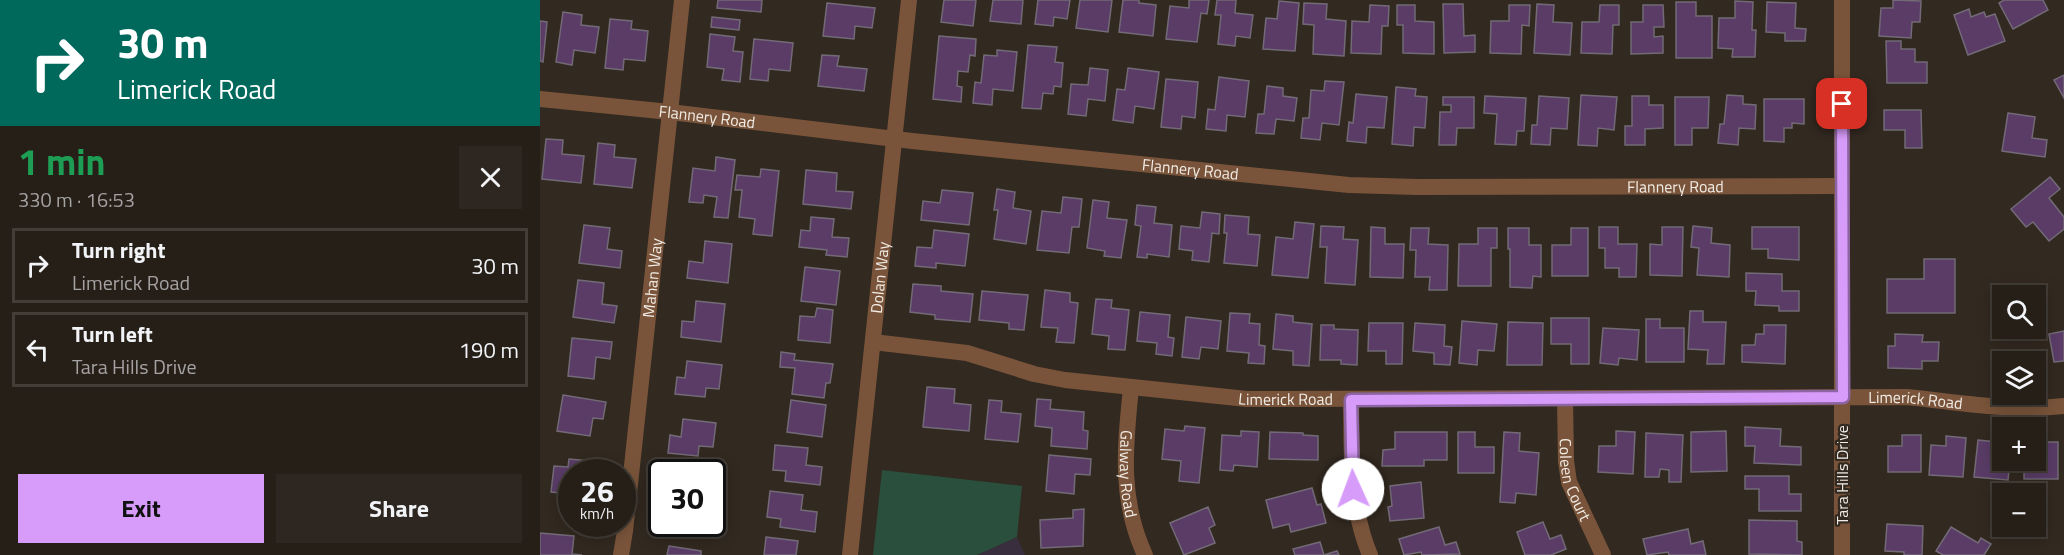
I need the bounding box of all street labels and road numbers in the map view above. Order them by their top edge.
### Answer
street label: Flannery Road [658,99,757,134]
street label: Flannery Road [1141,152,1240,186]
street label: Flannery Road [1627,174,1724,199]
street label: Mahan Way [636,237,668,319]
street label: Dolan Way [864,240,895,315]
street label: Limerick Road [1868,385,1964,415]
street label: Limerick Road [1237,386,1333,411]
street label: Tara Hills Drive [1830,425,1854,525]
street label: Galway Road [1114,429,1144,520]
street label: Coleen Court [1554,438,1598,525]

